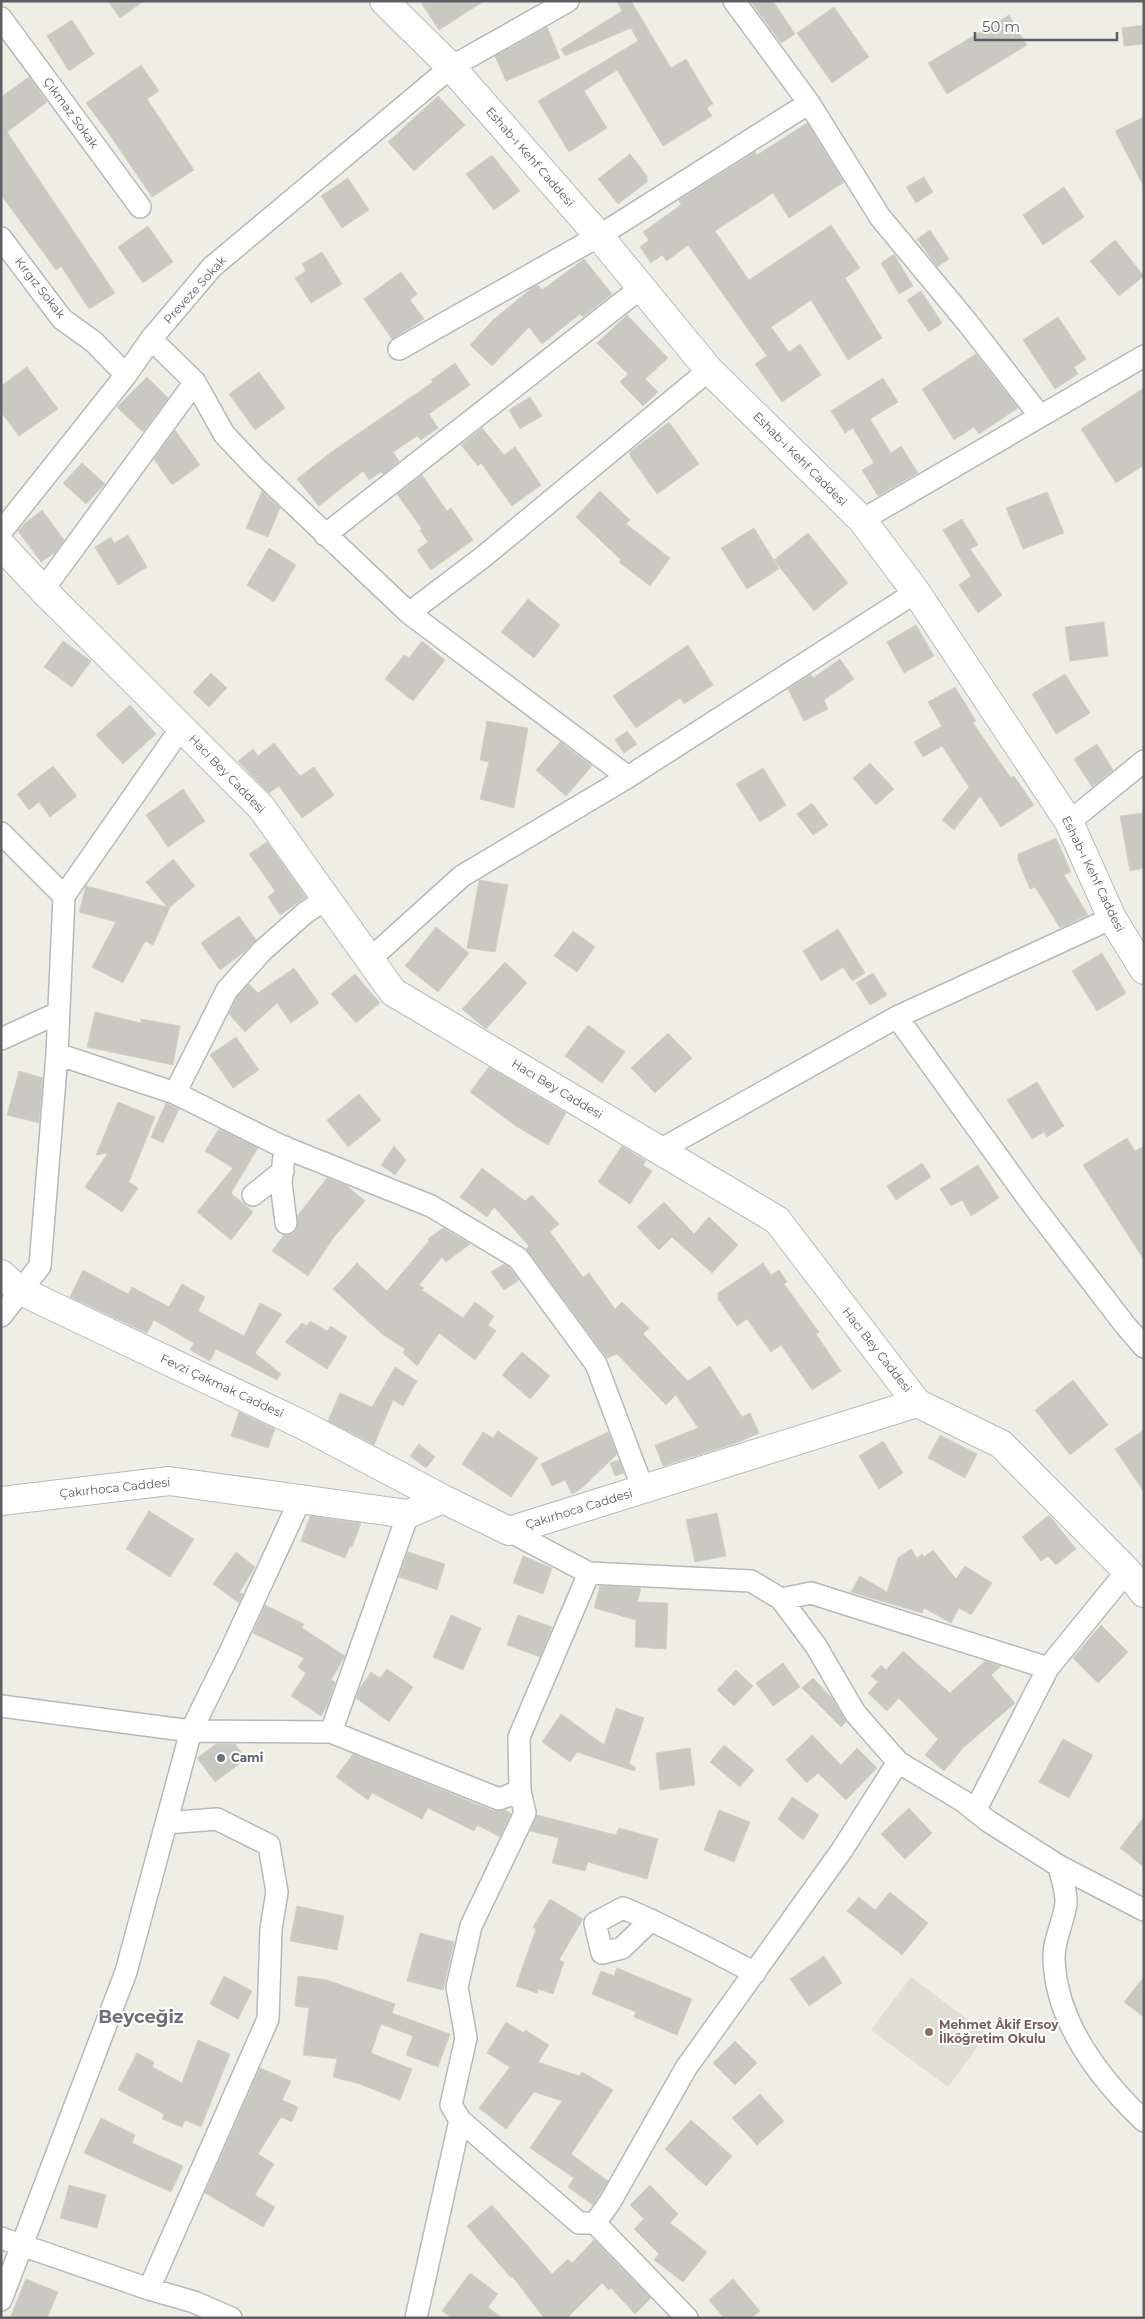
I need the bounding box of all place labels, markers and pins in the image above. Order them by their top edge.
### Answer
place label: Cami [231,1750,263,1765]
marker: Cami [215,1752,227,1764]
place label: Mehmet Âkif Ersoy İlköğretim Okulu [939,2017,1059,2046]
marker: Mehmet Âkif Ersoy İlköğretim Okulu [923,2026,935,2038]

